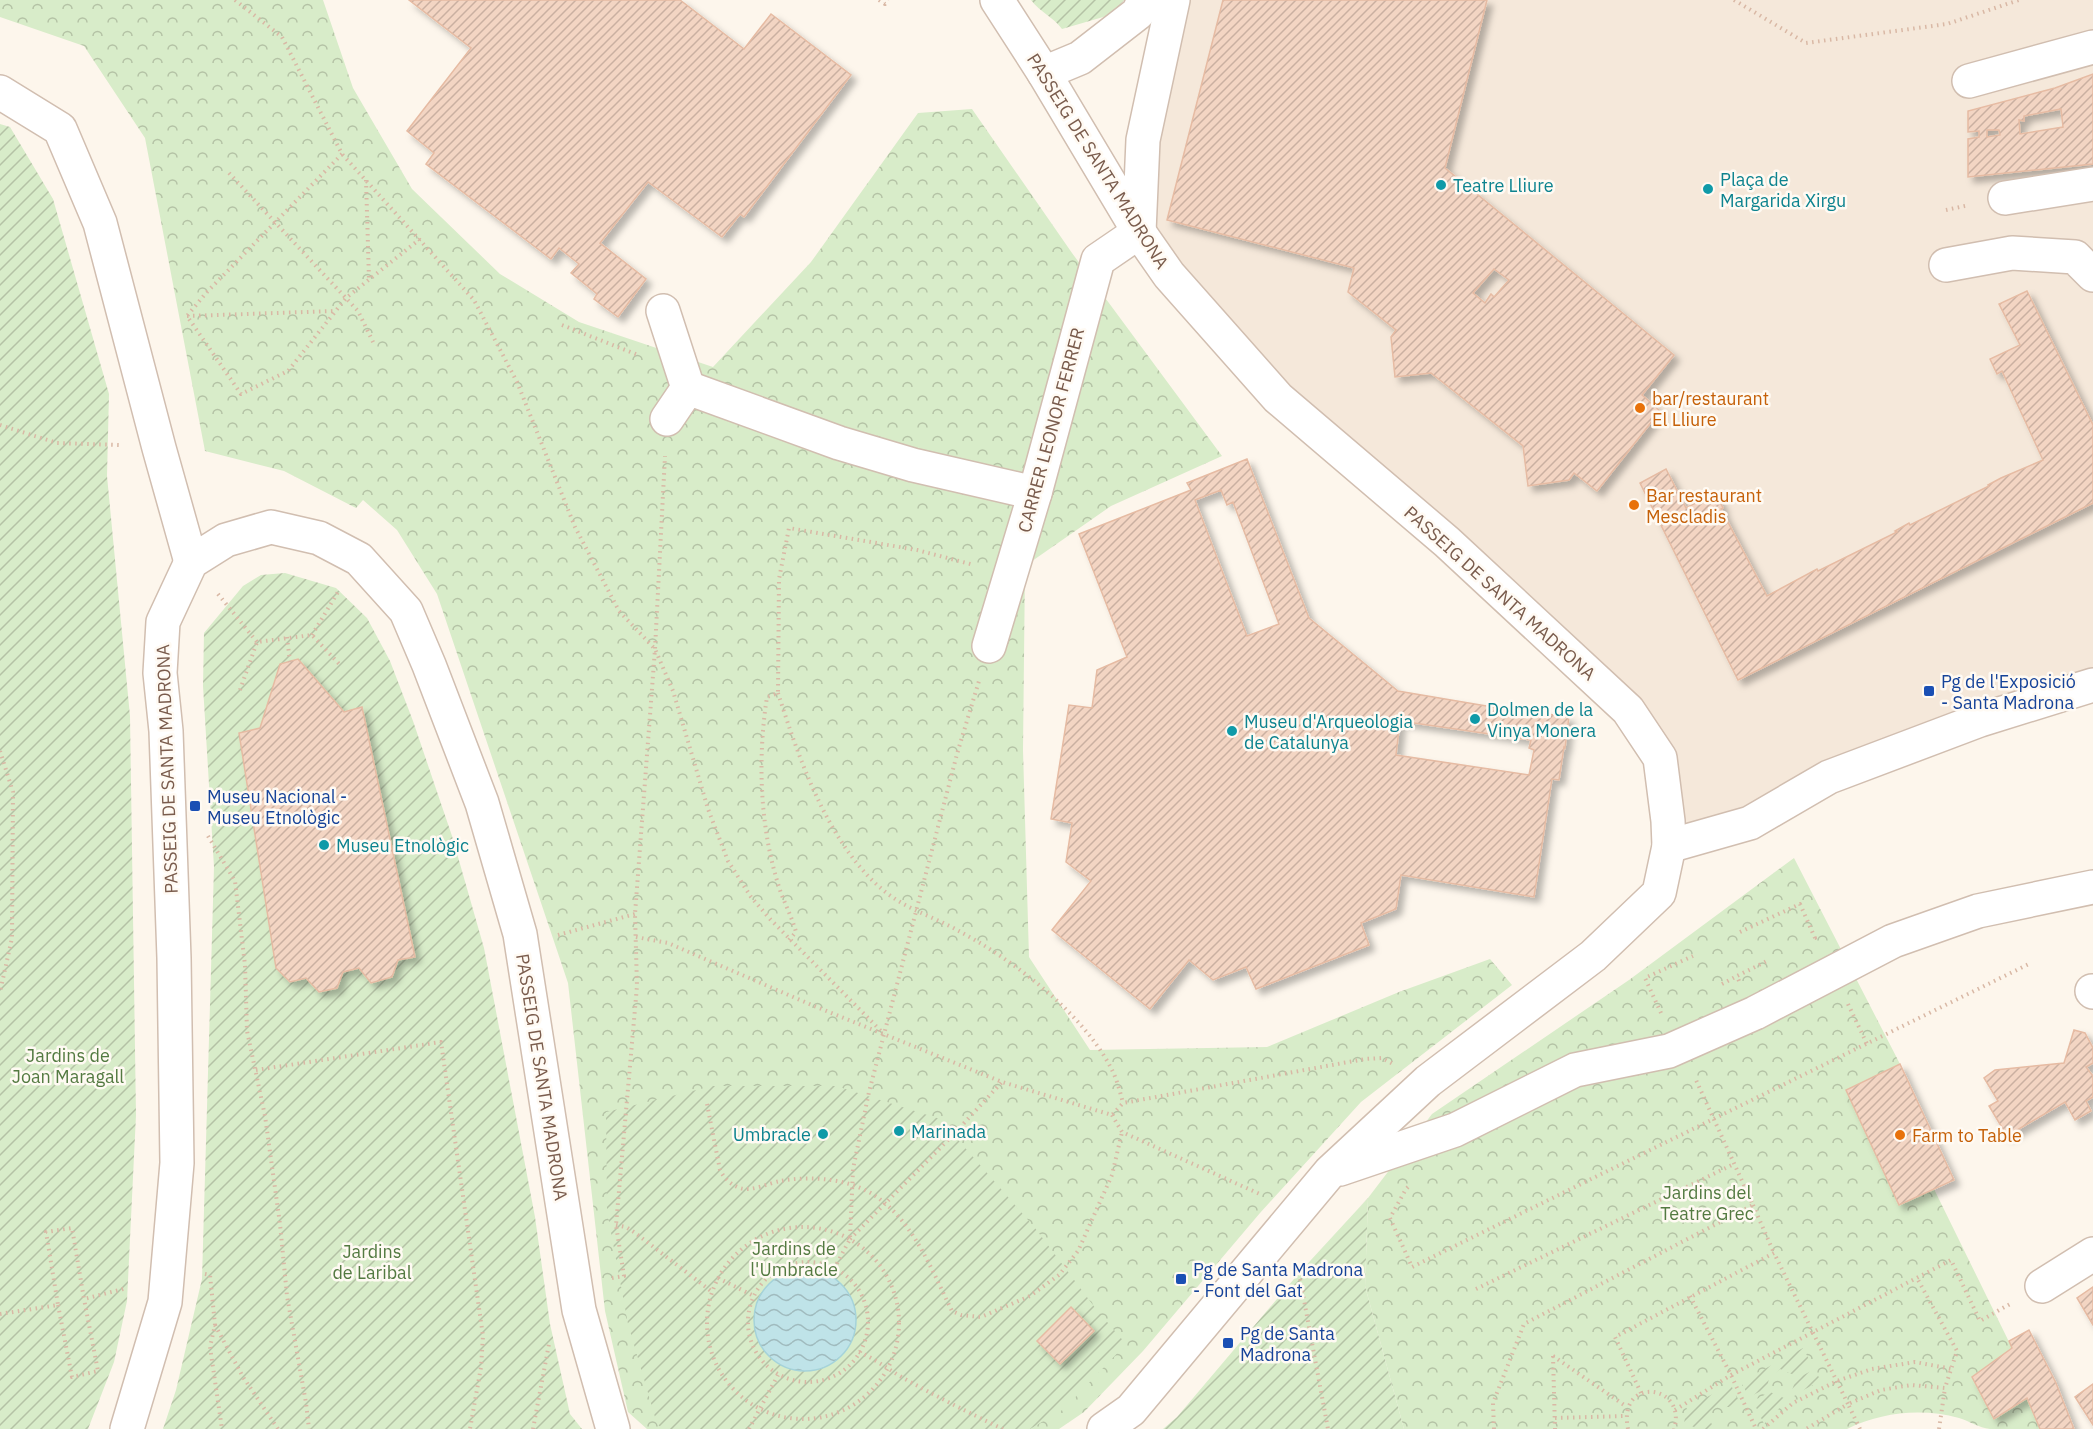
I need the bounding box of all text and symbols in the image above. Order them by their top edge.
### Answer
street label: PASSEIG DE SANTA MADRONA [1022,49,1174,273]
place label: Plaça de Margarida Xirgu [1720,168,1846,212]
place label: Teatre Lliure [1453,174,1554,197]
marker: Teatre Lliure [1434,178,1448,192]
marker: Plaça de Margarida Xirgu [1701,182,1715,196]
street label: CARRER LEONOR FERRER [1013,325,1089,535]
place label: bar/restaurant El Lliure [1652,387,1769,431]
marker: bar/restaurant El Lliure [1633,401,1647,415]
place label: Bar restaurant Mescladis [1646,484,1762,528]
marker: Bar restaurant Mescladis [1627,498,1641,512]
street label: PASSEIG DE SANTA MADRONA [1399,501,1601,685]
street label: PASSEIG DE SANTA MADRONA [151,643,183,894]
place label: Pg de l'Exposició - Santa Madrona [1941,670,2076,714]
marker: Pg de l'Exposició - Santa Madrona [1922,684,1936,698]
place label: Dolmen de la Vinya Monera [1487,698,1596,742]
place label: Museu d'Arqueologia de Catalunya [1244,710,1413,754]
marker: Dolmen de la Vinya Monera [1468,712,1482,726]
marker: Museu d'Arqueologia de Catalunya [1225,724,1239,738]
place label: Museu Nacional - Museu Etnològic [207,785,347,829]
marker: Museu Nacional - Museu Etnològic [188,799,202,813]
place label: Museu Etnològic [336,834,469,857]
marker: Museu Etnològic [317,838,331,852]
street label: PASSEIG DE SANTA MADRONA [511,952,573,1203]
park label: Jardins de Joan Maragall [12,1044,124,1088]
place label: Marinada [911,1120,987,1143]
place label: Umbracle [733,1123,811,1146]
marker: Marinada [892,1124,906,1138]
place label: Farm to Table [1912,1124,2022,1147]
marker: Umbracle [816,1127,830,1141]
marker: Farm to Table [1893,1128,1907,1142]
park label: Jardins del Teatre Grec [1660,1181,1754,1225]
park label: Jardins de l'Umbracle [750,1237,838,1281]
park label: Jardins de Laribal [332,1240,412,1284]
place label: Pg de Santa Madrona - Font del Gat [1193,1258,1364,1302]
marker: Pg de Santa Madrona - Font del Gat [1174,1272,1188,1286]
place label: Pg de Santa Madrona [1240,1322,1335,1366]
marker: Pg de Santa Madrona [1221,1336,1235,1350]

